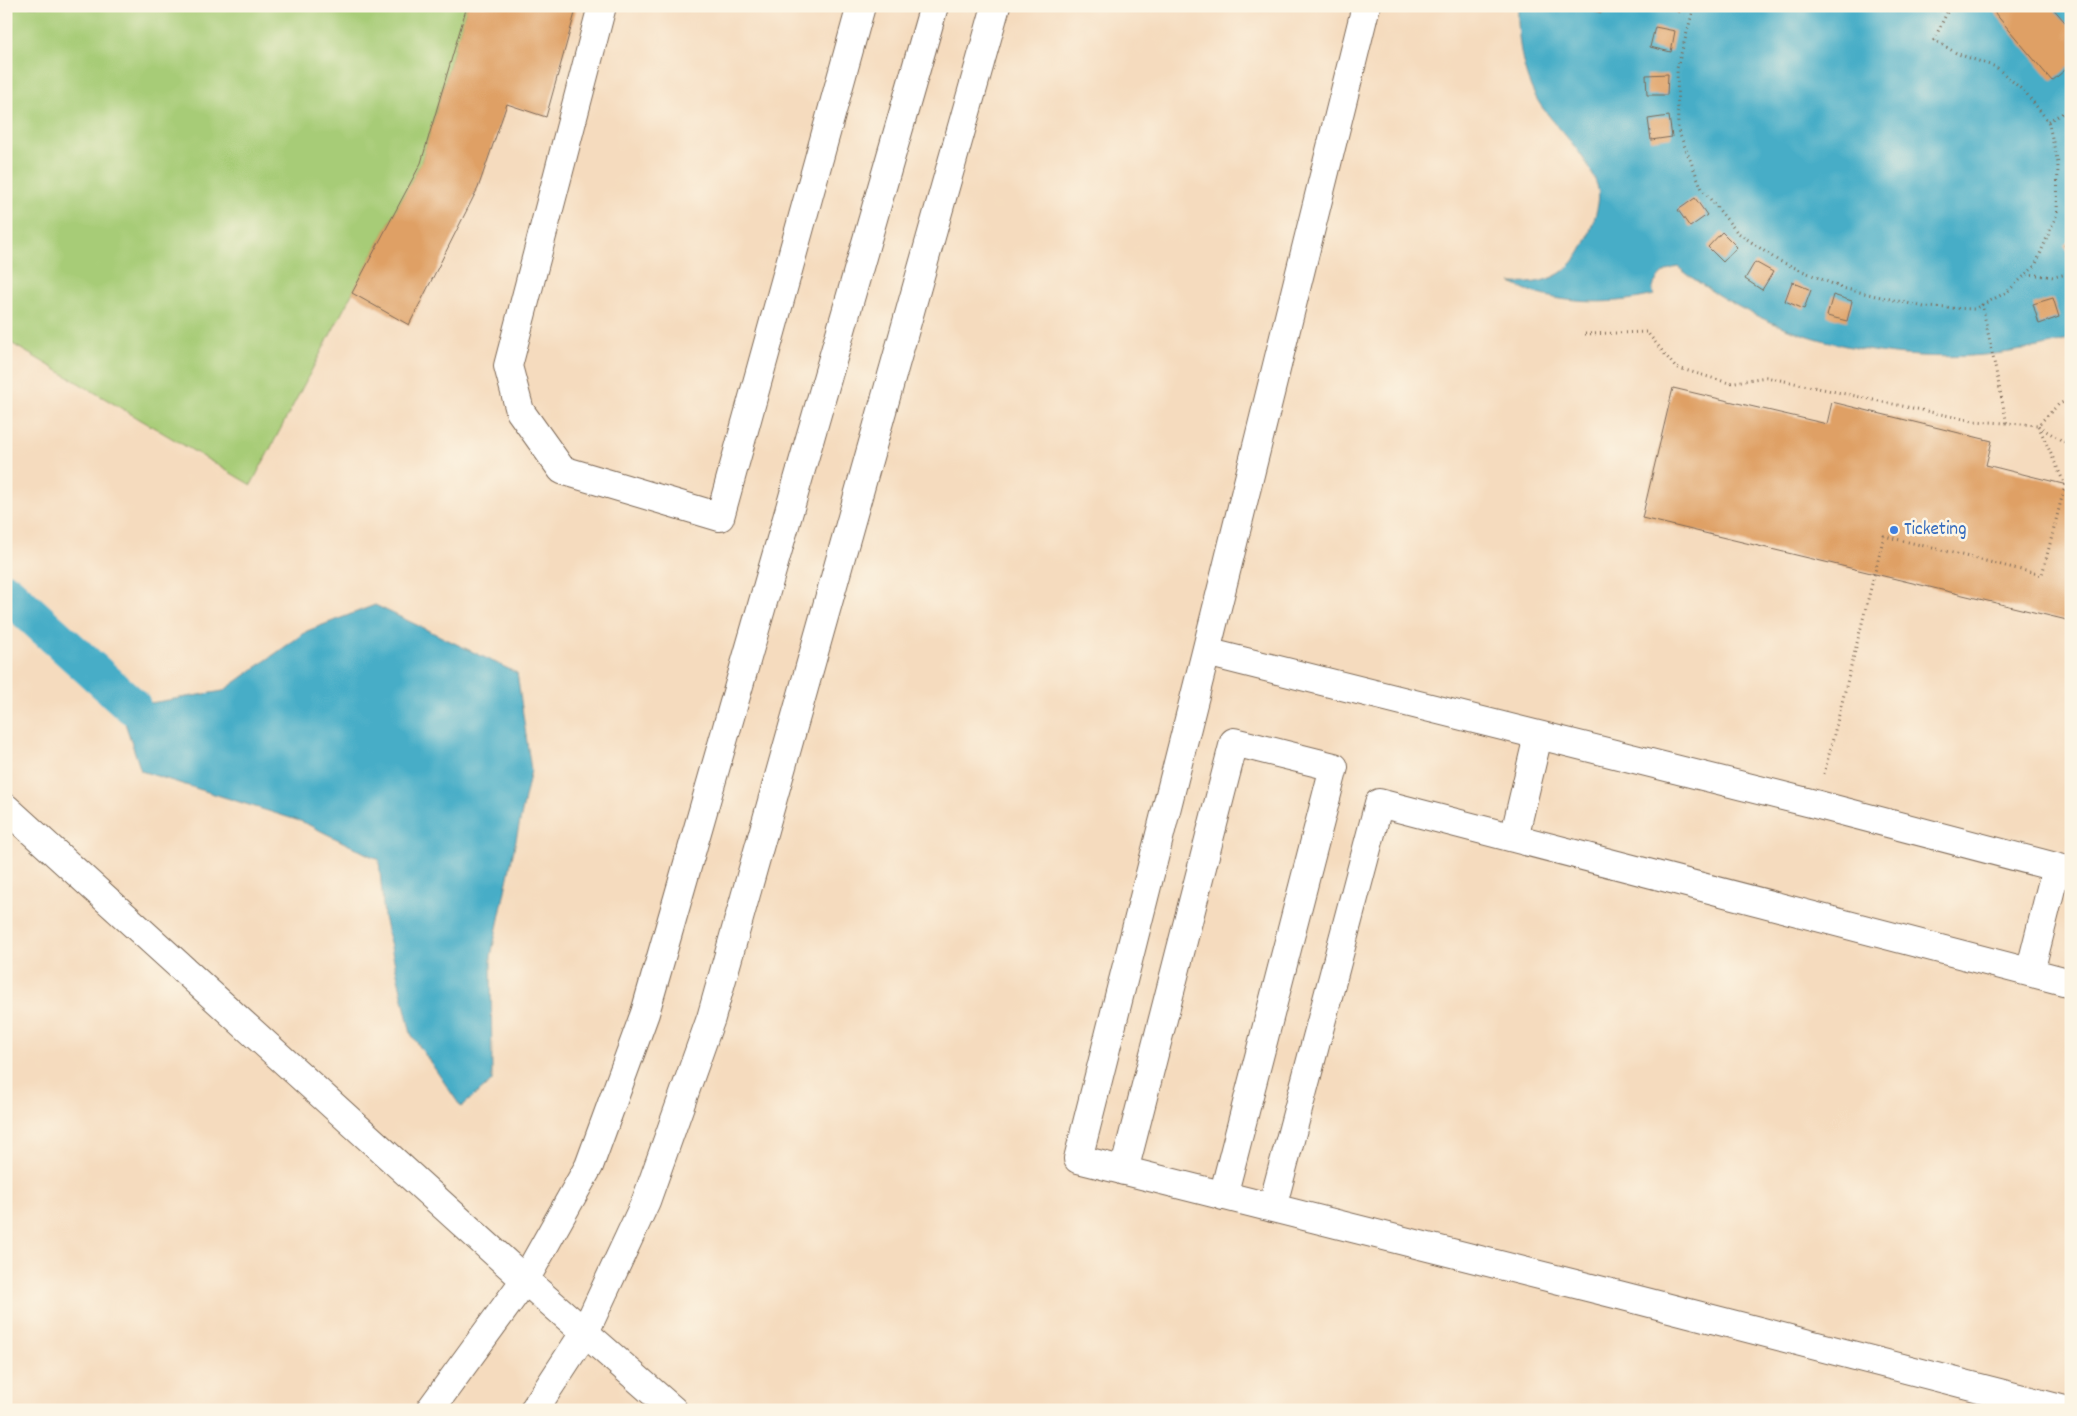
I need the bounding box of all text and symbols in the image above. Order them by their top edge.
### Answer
place label: Ticketing [1904,517,1966,544]
marker: Ticketing [1888,524,1900,536]

